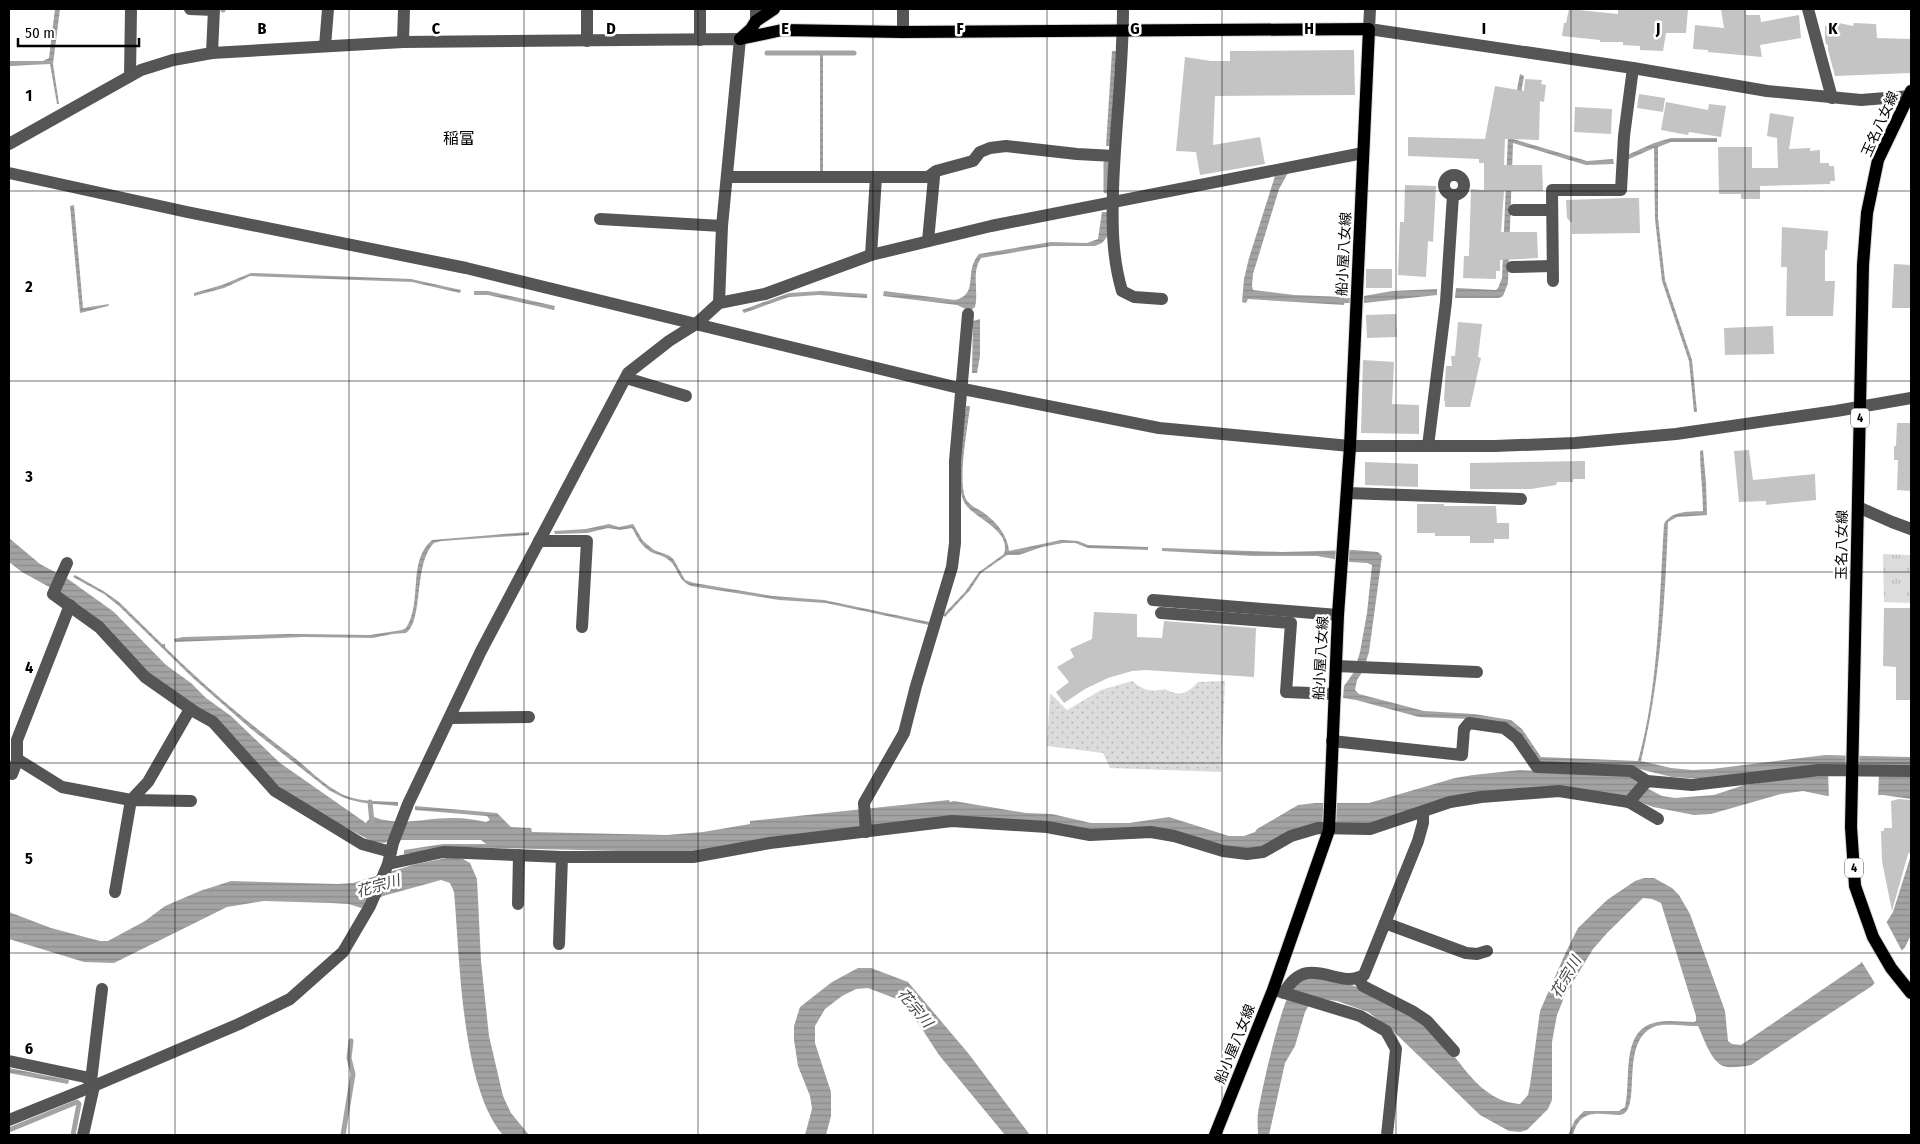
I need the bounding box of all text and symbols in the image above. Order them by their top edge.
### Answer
scale bar [18,15,139,47]
text: B [258,19,267,38]
text: C [432,19,441,38]
text: D [606,19,616,38]
text: E [781,19,789,38]
text: F [956,19,964,38]
text: G [1130,19,1140,38]
text: H [1304,19,1314,38]
text: I [1482,19,1486,38]
text: J [1655,19,1660,38]
text: K [1828,19,1838,38]
text: 50 m [25,24,55,42]
text: 1 [26,86,32,105]
street label: 玉名八女線 [1858,89,1902,159]
district label: 稲富 [443,129,475,148]
street label: 船小屋八女線 [1333,212,1355,296]
text: 2 [24,277,33,296]
road number: 4 [1851,408,1869,428]
text: 3 [24,467,33,486]
street label: 玉名八女線 [1833,510,1851,580]
street label: 船小屋八女線 [1310,616,1332,700]
text: 4 [25,658,33,677]
text: 5 [25,849,33,868]
road number: 4 [1845,858,1863,878]
water label: 花宗川 [354,871,404,901]
water label: 花宗川 [1547,951,1586,1001]
water label: 花宗川 [894,985,938,1033]
street label: 船小屋八女線 [1211,1002,1259,1086]
text: 6 [25,1039,33,1058]

